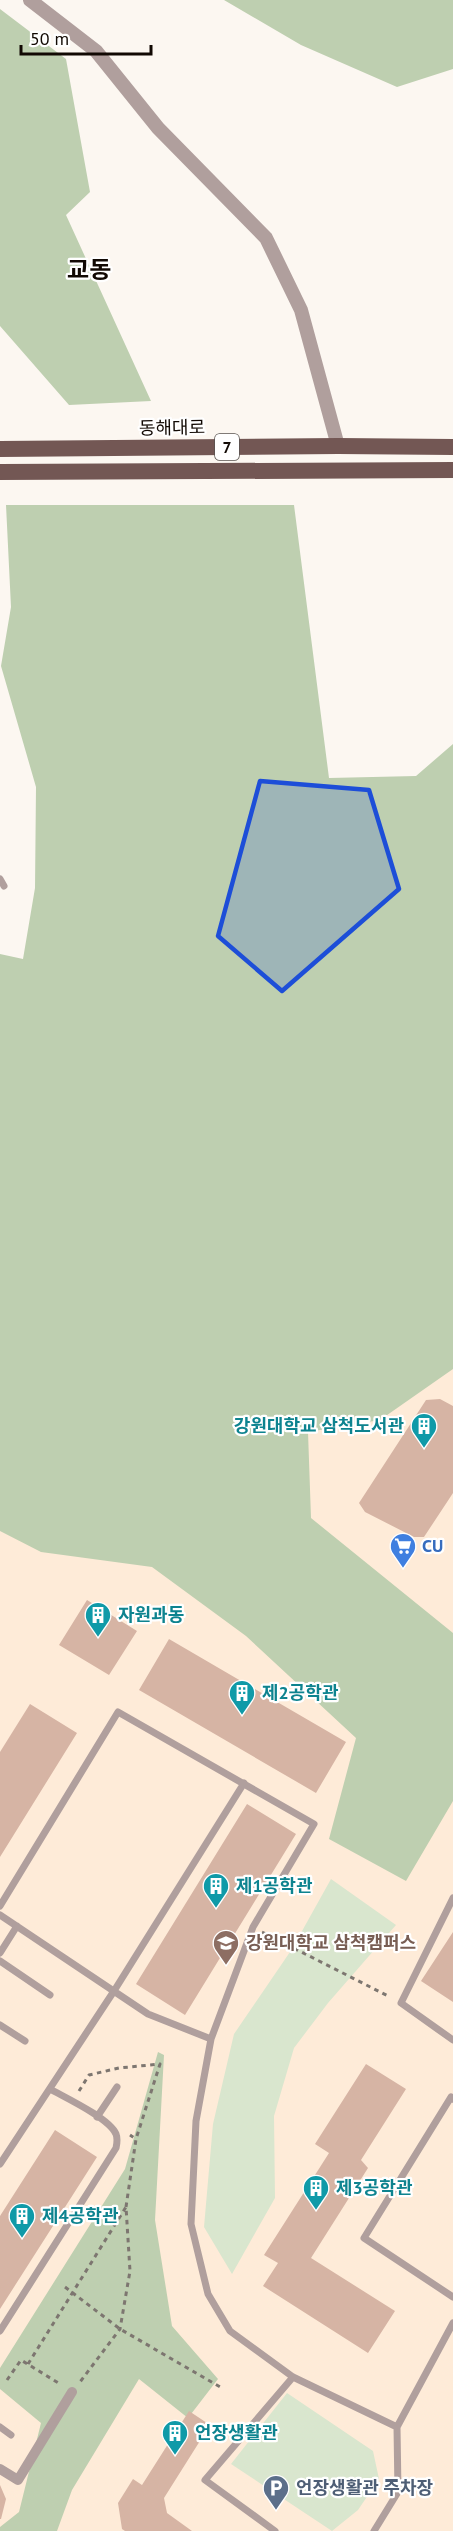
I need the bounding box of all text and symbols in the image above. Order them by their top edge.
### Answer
scale bar [21,18,152,56]
text: 50 m [30,27,69,50]
district label: 교동 [67,254,111,285]
street label: 동해대로 [139,415,205,440]
road number: 7 [215,434,239,460]
building icon: 강원대학교 삼척도서관 [409,1411,439,1449]
place label: 강원대학교 삼척도서관 [234,1414,404,1437]
supermarket icon: CU [388,1531,418,1569]
place label: CU [422,1534,443,1557]
building icon: 자원과동 [83,1600,113,1638]
place label: 자원과동 [118,1603,184,1626]
building icon: 제2공학관 [227,1678,257,1716]
place label: 제2공학관 [262,1681,339,1704]
building icon: 제1공학관 [201,1871,231,1909]
place label: 제1공학관 [236,1874,313,1897]
school or university icon: 강원대학교 삼척캠퍼스 [211,1928,241,1966]
place label: 강원대학교 삼척캠퍼스 [246,1931,416,1954]
building icon: 제3공학관 [301,2173,331,2211]
place label: 제3공학관 [336,2176,413,2199]
building icon: 제4공학관 [7,2201,37,2239]
place label: 제4공학관 [42,2204,119,2227]
building icon: 언장생활관 [160,2418,190,2456]
place label: 언장생활관 [195,2421,278,2444]
parking icon: 언장생활관 주차장 [261,2473,291,2511]
place label: 언장생활관 주차장 [296,2476,433,2499]

